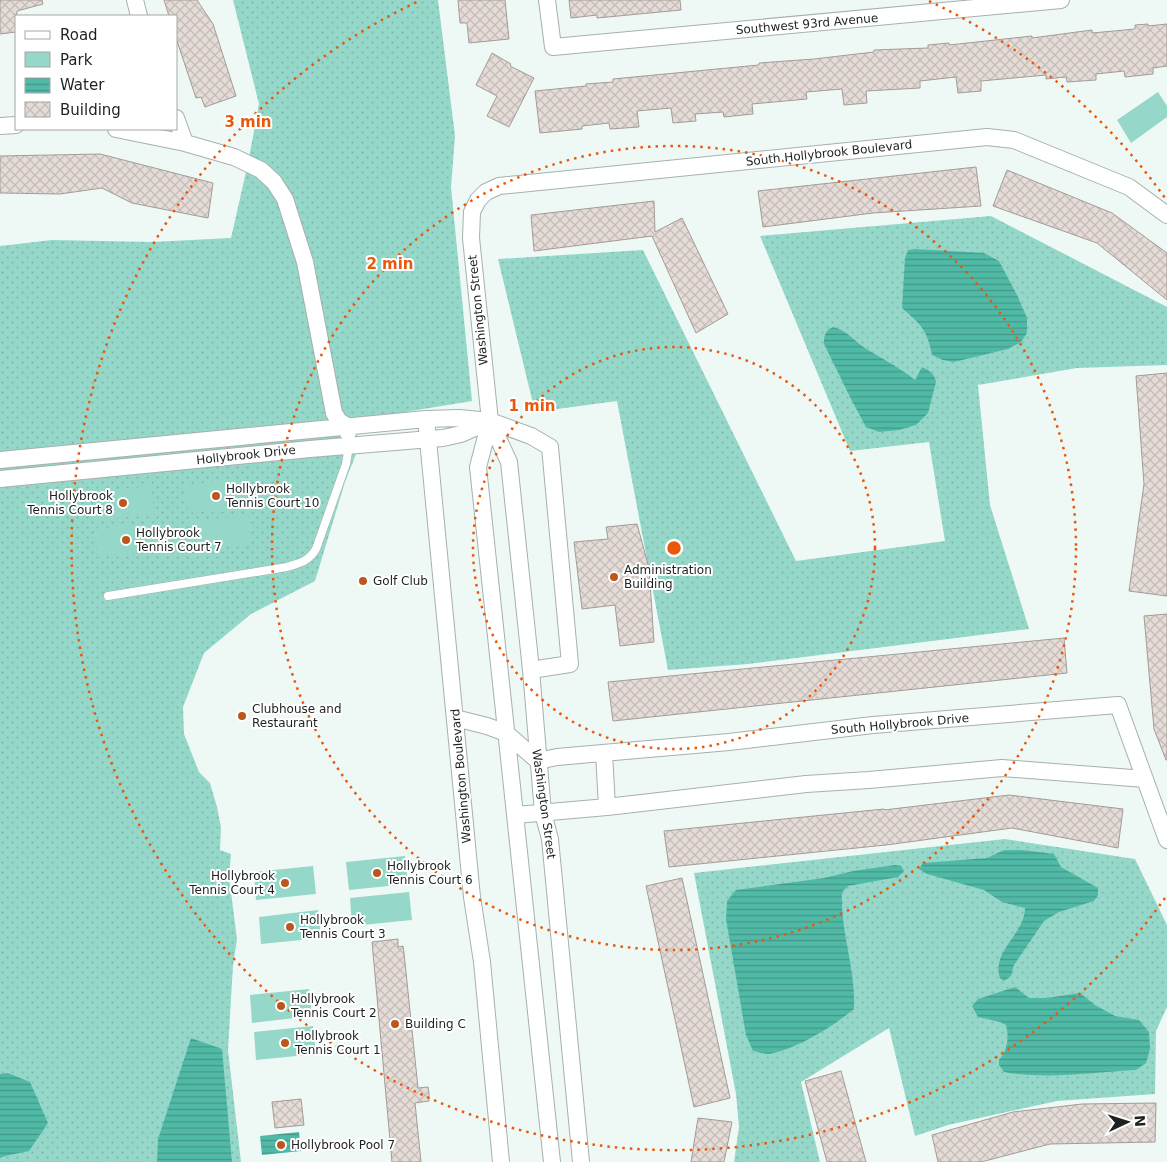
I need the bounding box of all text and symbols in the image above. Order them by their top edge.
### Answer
street label: Southwest 93rd Avenue [735,11,879,37]
legend [15,15,178,130]
text: Road [60,26,98,44]
text: Park [60,51,93,69]
text: Water [60,76,105,94]
text: Building [60,101,121,119]
text: 3 min [224,113,272,131]
street label: South Hollybrook Boulevard [745,137,913,169]
street label: Washington Street [465,254,491,366]
text: 2 min [366,255,414,273]
text: 1 min [508,397,556,415]
street label: Hollybrook Drive [196,443,296,467]
place label: Hollybrook Tennis Court 10 [225,482,319,510]
place label: Hollybrook Tennis Court 8 [26,489,113,517]
marker: Hollybrook Tennis Court 10 [210,490,222,502]
marker: Hollybrook Tennis Court 8 [117,497,129,509]
place label: Hollybrook Tennis Court 7 [135,526,222,554]
marker: Hollybrook Tennis Court 7 [120,534,132,546]
centre of rings [665,539,683,557]
place label: Administration Building [624,563,712,591]
marker: Administration Building [608,571,620,583]
place label: Golf Club [373,574,428,588]
marker: Golf Club [357,575,369,587]
place label: Clubhouse and Restaurant [252,702,342,730]
street label: Washington Boulevard [448,708,474,844]
marker: Clubhouse and Restaurant [236,710,248,722]
street label: South Hollybrook Drive [830,711,970,737]
street label: Washington Street [529,748,559,860]
place label: Hollybrook Tennis Court 6 [386,859,473,887]
marker: Hollybrook Tennis Court 6 [371,867,383,879]
place label: Hollybrook Tennis Court 4 [188,869,275,897]
marker: Hollybrook Tennis Court 4 [279,877,291,889]
place label: Hollybrook Tennis Court 3 [299,913,386,941]
marker: Hollybrook Tennis Court 3 [284,921,296,933]
place label: Hollybrook Tennis Court 2 [290,992,377,1020]
marker: Hollybrook Tennis Court 2 [275,1000,287,1012]
place label: Building C [405,1017,466,1031]
marker: Building C [389,1018,401,1030]
place label: Hollybrook Tennis Court 1 [294,1029,381,1057]
marker: Hollybrook Tennis Court 1 [279,1037,291,1049]
north arrow [1102,1097,1152,1147]
text: N [1132,1115,1148,1127]
place label: Hollybrook Pool 7 [291,1138,395,1152]
marker: Hollybrook Pool 7 [275,1139,287,1151]

